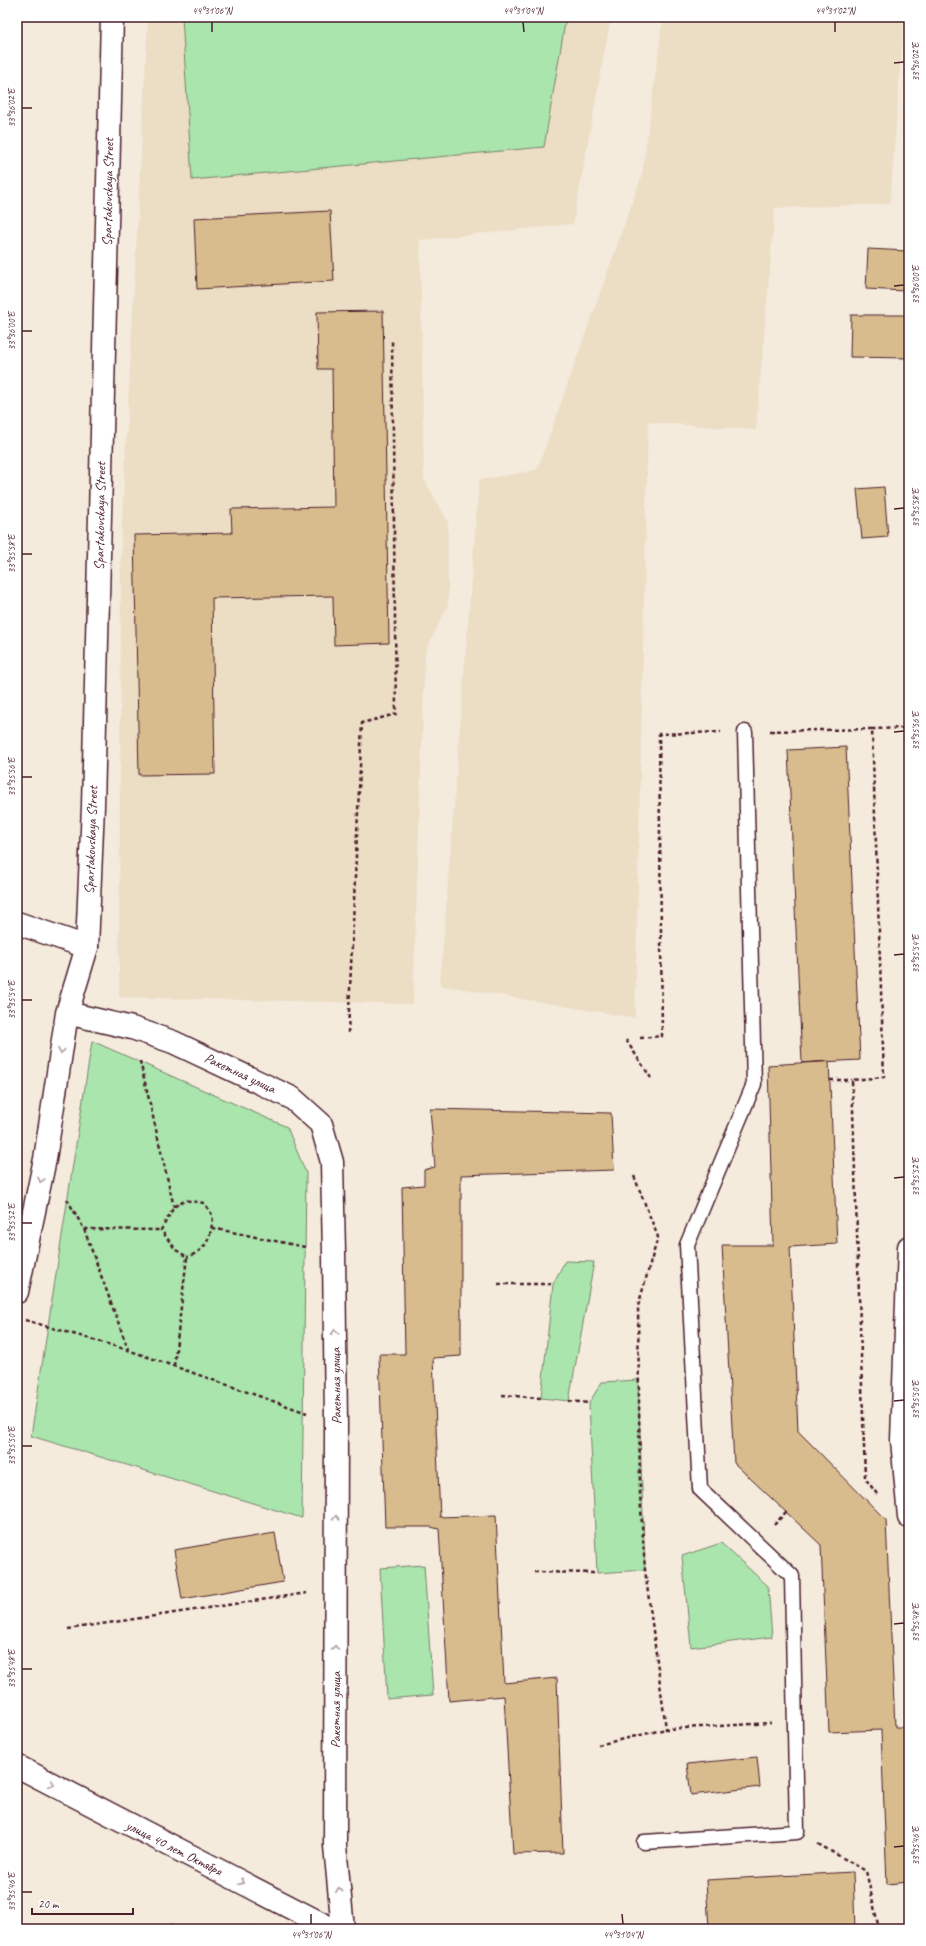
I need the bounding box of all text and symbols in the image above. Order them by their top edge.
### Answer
text: 44°31'06"N [192,4,234,17]
text: 44°31'04"N [503,4,545,17]
text: 44°31'02"N [815,4,857,17]
text: 33°36'02"E [909,41,922,81]
text: 33°36'02"E [5,87,18,127]
street label: Spartakovskaya Street [99,136,117,246]
text: 33°36'00"E [909,264,922,304]
text: 33°36'00"E [5,310,18,350]
street label: Spartakovskaya Street [91,460,109,570]
text: 33°35'58"E [909,487,922,527]
text: 33°35'58"E [5,533,18,573]
text: 33°35'56"E [909,710,922,750]
text: 33°35'56"E [5,756,18,796]
street label: Spartakovskaya Street [81,784,101,894]
text: 33°35'54"E [909,933,922,973]
text: 33°35'54"E [5,979,18,1019]
one-way arrow [57,1048,66,1054]
street label: Ракетная улица [202,1049,279,1097]
text: 33°35'52"E [909,1156,922,1196]
one-way arrow [37,1176,45,1183]
text: 33°35'52"E [5,1202,18,1242]
one-way arrow [331,1329,339,1335]
street label: Ракетная улица [327,1347,345,1424]
text: 33°35'50"E [909,1379,922,1419]
text: 33°35'50"E [5,1425,18,1465]
one-way arrow [332,1515,340,1521]
text: 33°35'48"E [909,1602,922,1642]
one-way arrow [331,1645,339,1651]
text: 33°35'48"E [5,1648,18,1688]
street label: Ракетная улица [327,1671,344,1748]
one-way arrow [47,1779,55,1787]
street label: улица 40 лет Октября [122,1816,226,1880]
text: 33°35'46"E [909,1825,922,1865]
text: 33°35'46"E [5,1871,18,1911]
one-way arrow [238,1878,245,1885]
one-way arrow [335,1887,344,1893]
scale bar [32,1890,133,1916]
text: 20 m [38,1896,60,1912]
text: 44°31'06"N [291,1928,333,1941]
text: 44°31'04"N [603,1928,645,1941]

